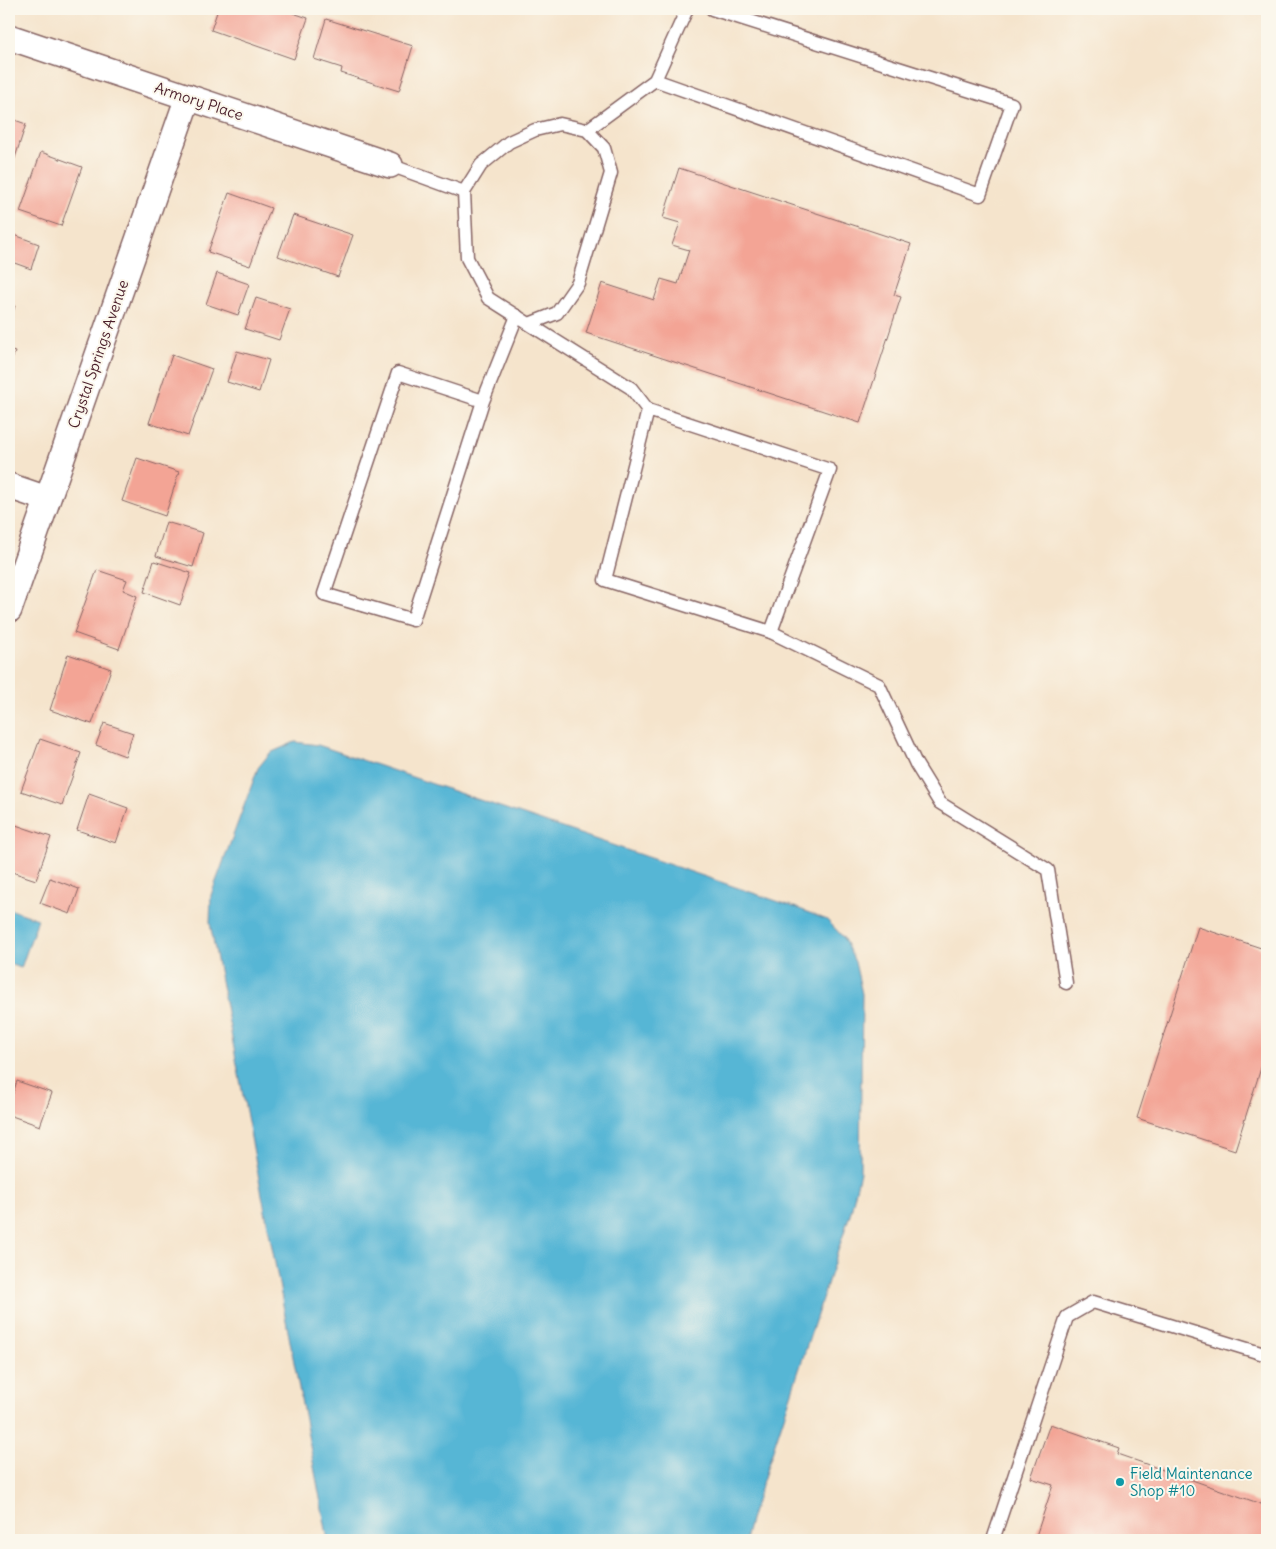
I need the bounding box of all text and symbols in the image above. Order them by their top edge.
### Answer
street label: Armory Place [152,78,246,124]
street label: Crystal Springs Avenue [64,277,132,431]
place label: Field Maintenance Shop #10 [1130,1464,1253,1500]
marker: Field Maintenance Shop #10 [1114,1476,1126,1488]

